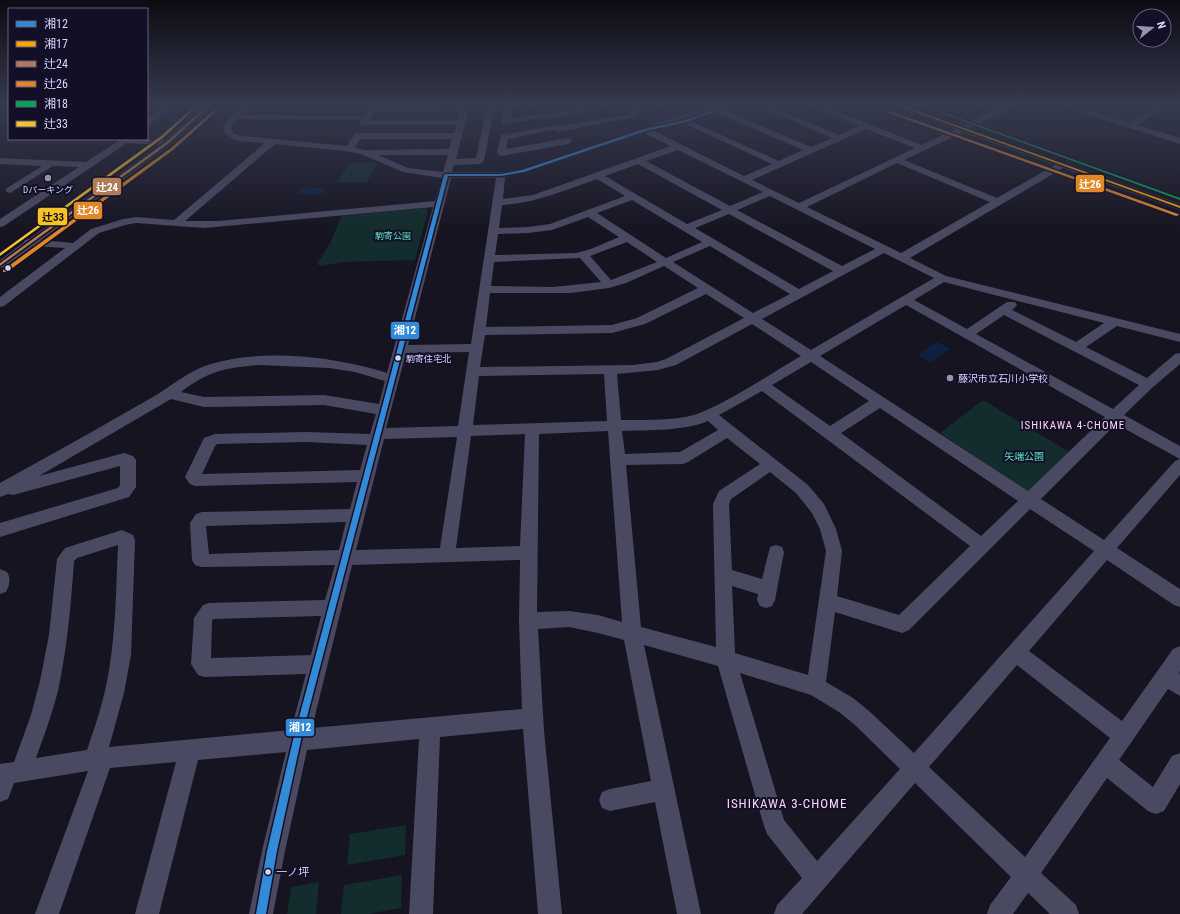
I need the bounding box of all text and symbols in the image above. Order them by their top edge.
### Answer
legend [8,8,148,140]
north arrow [1132,8,1172,48]
text: 湘12 [44,17,68,31]
text: N [1154,20,1168,31]
text: 湘17 [44,37,68,51]
text: 辻24 [44,57,68,71]
text: 辻26 [44,77,68,91]
text: 湘18 [44,97,68,111]
text: 辻33 [44,117,68,131]
marker: Dパーキング [43,173,53,183]
line badge: 辻26 [1075,174,1105,193]
line badge: 辻24 [92,177,122,196]
text: 辻26 [1079,178,1101,191]
text: 辻24 [96,181,118,194]
place label: Dパーキング [23,185,73,195]
line badge: 辻26 [73,201,103,220]
text: 辻26 [77,204,99,217]
line badge: 辻33 [37,207,68,226]
text: 辻33 [42,211,64,224]
park label: 駒寄公園 [375,231,411,241]
unlabelled marker [3,263,13,273]
line badge: 湘12 [390,321,420,340]
text: 湘12 [394,324,416,337]
marker: 駒寄住宅北 [393,353,403,363]
place label: 駒寄住宅北 [406,354,451,364]
marker: 藤沢市立石川小学校 [945,373,955,383]
place label: 藤沢市立石川小学校 [958,373,1048,384]
district label: ISHIKAWA 4-CHOME [1021,419,1125,432]
park label: 矢端公園 [1004,451,1044,462]
line badge: 湘12 [285,718,315,737]
text: 湘12 [289,721,311,734]
district label: ISHIKAWA 3-CHOME [727,796,847,811]
place label: 一ノ坪 [276,866,309,879]
marker: 一ノ坪 [263,867,273,877]

